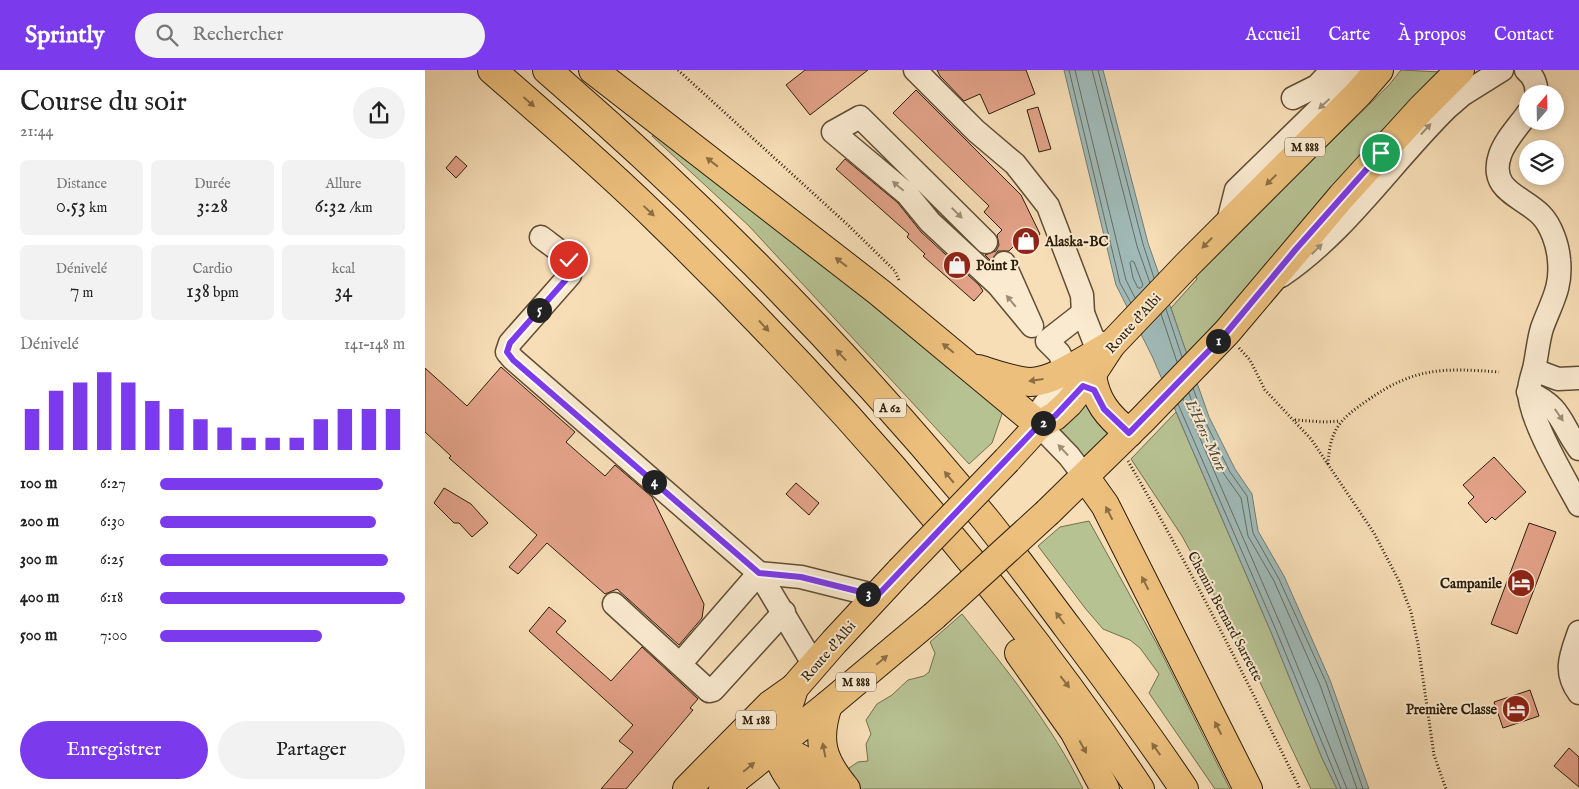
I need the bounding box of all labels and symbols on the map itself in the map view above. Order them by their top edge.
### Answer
north arrow [1519,85,1564,130]
one-way arrow [522,96,534,108]
one-way arrow [1318,98,1330,110]
one-way arrow [1420,123,1432,135]
pin [1360,132,1402,174]
road number: M 888 [1285,138,1325,156]
one-way arrow [706,157,719,168]
one-way arrow [1266,173,1278,185]
one-way arrow [891,180,904,191]
one-way arrow [643,205,655,217]
one-way arrow [950,207,962,219]
shop icon: Alaska-BC [1011,226,1041,256]
place label: Alaska-BC [1044,233,1109,251]
one-way arrow [1202,237,1214,249]
pin [548,239,590,281]
one-way arrow [1311,243,1323,255]
shop icon: Point P [942,250,972,280]
one-way arrow [834,257,847,267]
place label: Point P [976,257,1019,275]
street label: Route d'Albi [1102,290,1166,358]
one-way arrow [1006,295,1017,307]
pin: 5 [527,298,551,322]
one-way arrow [758,320,770,332]
pin: 1 [1205,328,1231,354]
one-way arrow [942,343,955,354]
one-way arrow [835,349,847,361]
one-way arrow [1027,376,1043,384]
water label: L'Hers-Mort [1180,395,1231,475]
road number: A 62 [874,398,906,418]
one-way arrow [1554,408,1564,422]
pin: 2 [1031,410,1055,436]
one-way arrow [1057,444,1069,456]
pin: 4 [641,470,667,494]
one-way arrow [943,470,954,483]
one-way arrow [1105,506,1113,520]
street label: Chemin Bernard Sarrette [1183,548,1267,685]
hotel icon: Campanile [1506,568,1536,598]
place label: Campanile [1440,575,1503,593]
one-way arrow [1141,576,1149,590]
pin: 3 [855,582,881,606]
one-way arrow [1055,611,1065,625]
street label: Route d'Albi [797,617,860,686]
one-way arrow [875,655,888,666]
road number: M 888 [836,672,876,692]
one-way arrow [1059,675,1070,688]
hotel icon: Première Classe [1501,694,1531,724]
place label: Première Classe [1406,701,1498,719]
road number: M 188 [736,710,776,730]
one-way arrow [1214,721,1222,736]
one-way arrow [1078,740,1087,754]
one-way arrow [819,741,827,757]
one-way arrow [1151,742,1161,756]
one-way arrow [743,762,756,773]

